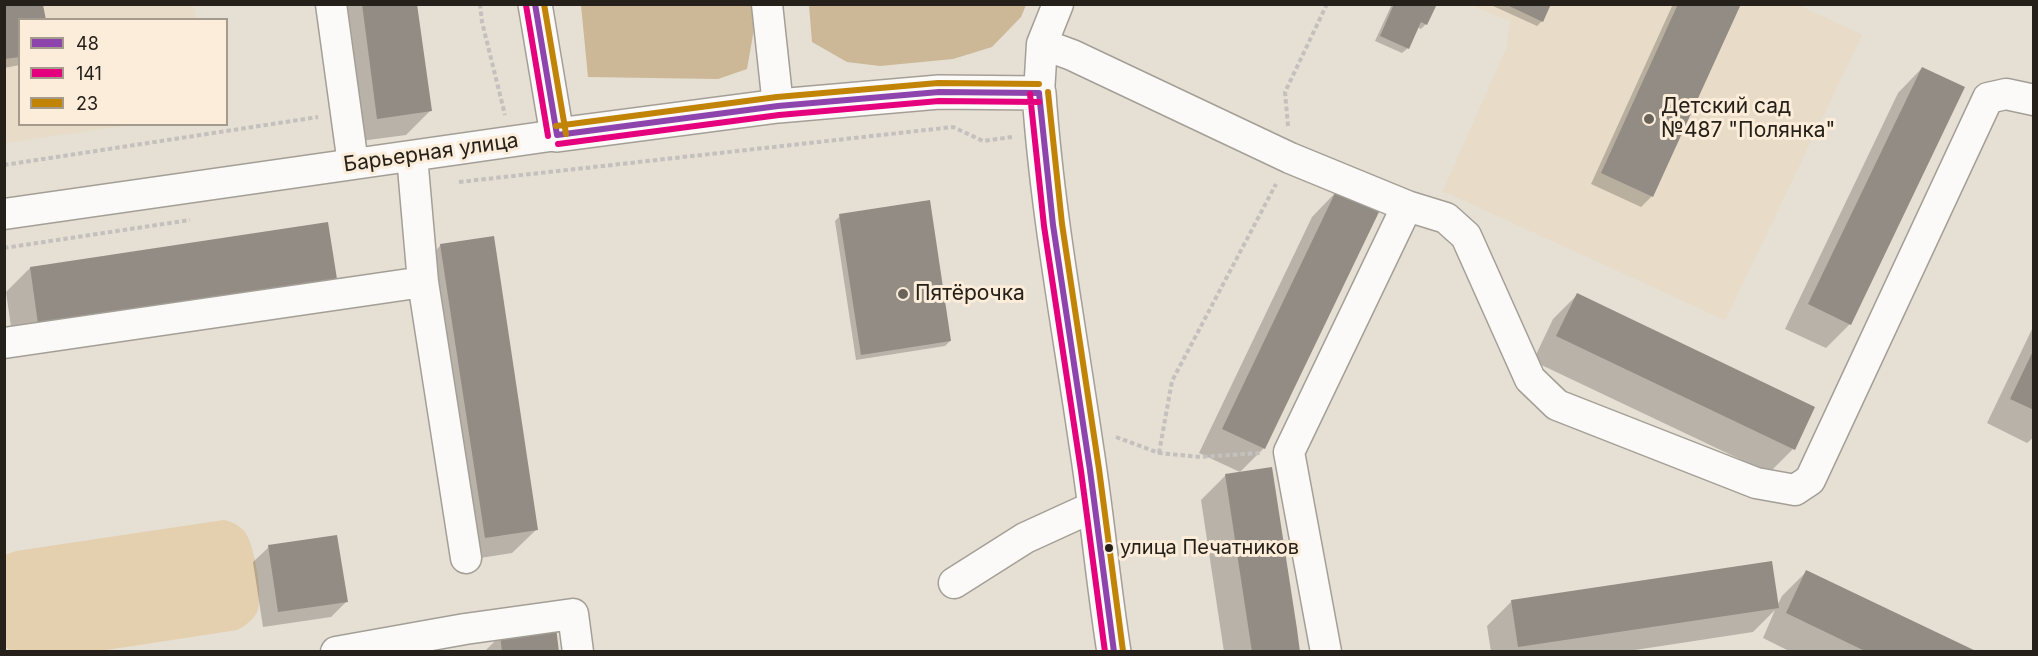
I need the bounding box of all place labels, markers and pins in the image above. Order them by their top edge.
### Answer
place label: Детский сад №487 "Полянка" [1661,94,1835,144]
marker: Детский сад №487 "Полянка" [1642,112,1656,126]
place label: Пятёрочка [915,281,1025,307]
marker: Пятёрочка [896,287,910,301]
place label: улица Печатников [1120,536,1299,560]
marker: улица Печатников [1103,542,1115,554]

